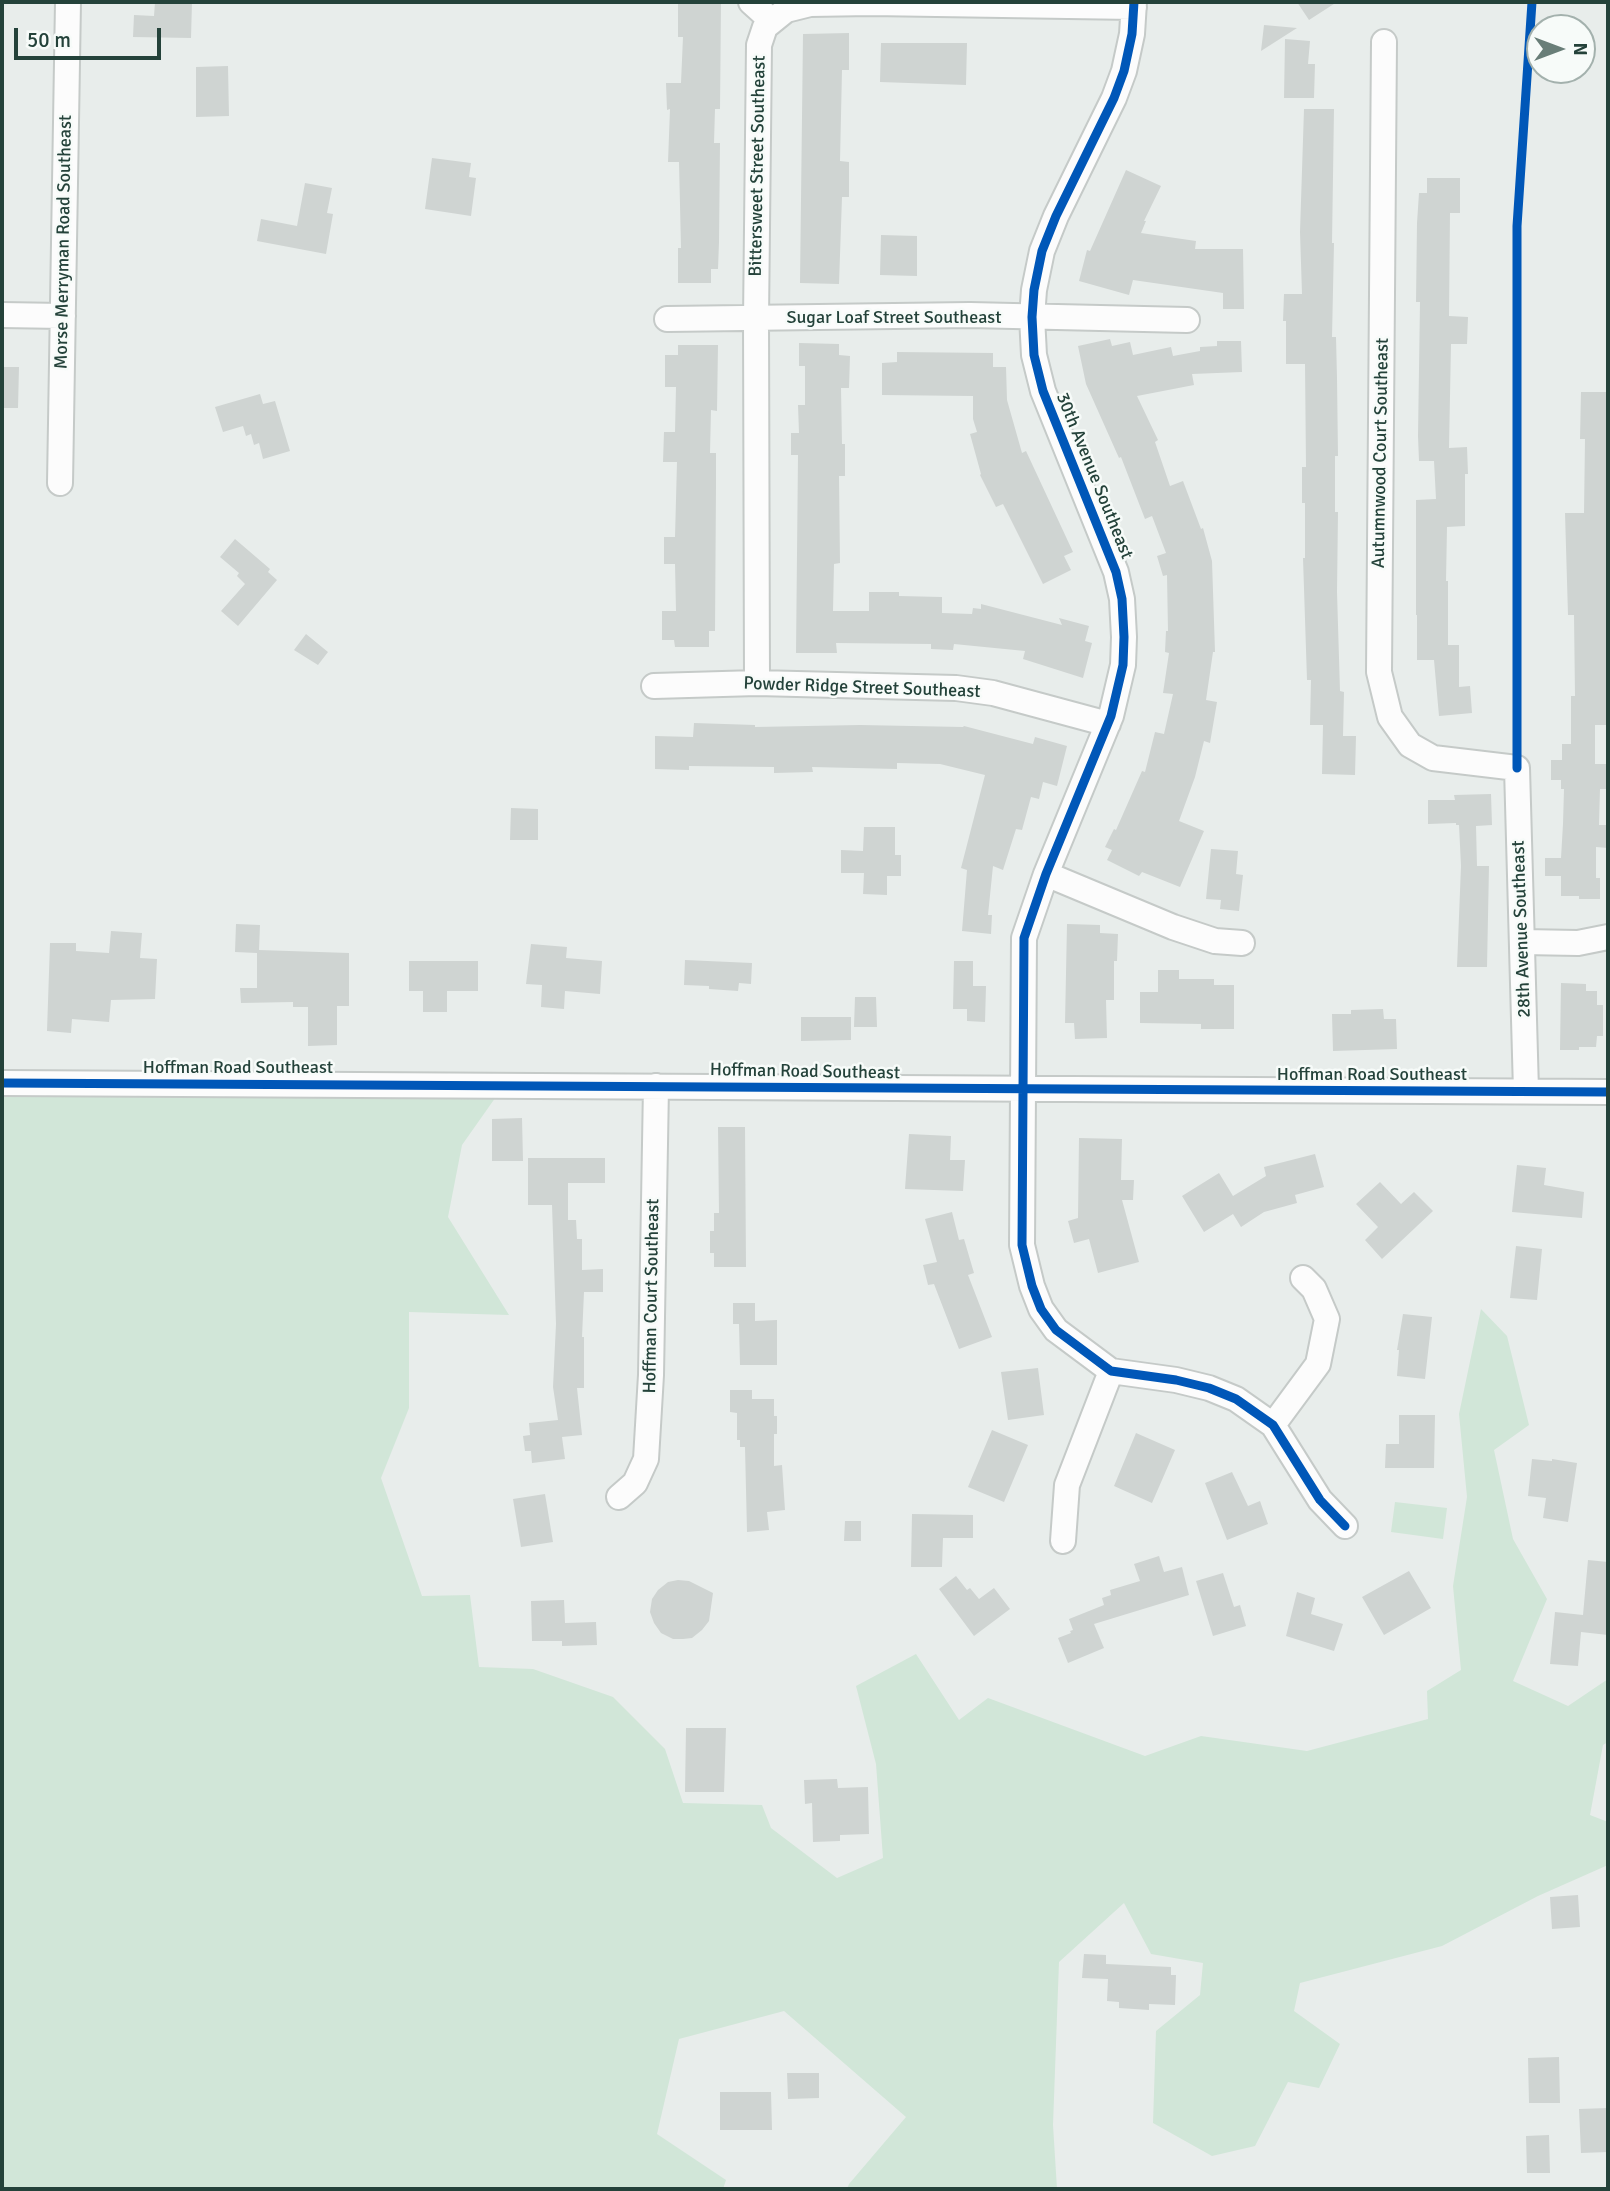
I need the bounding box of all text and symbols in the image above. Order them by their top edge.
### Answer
scale bar [18,14,164,58]
north arrow [1526,14,1596,84]
text: 50 m [27,27,71,53]
text: N [1568,42,1592,56]
street label: Bittersweet Street Southeast [745,55,771,277]
street label: Morse Merryman Road Southeast [51,115,77,369]
street label: Sugar Loaf Street Southeast [787,307,1001,329]
street label: Autumnwood Court Southeast [1368,338,1394,568]
street label: 30th Avenue Southeast [1051,390,1137,562]
street label: Powder Ridge Street Southeast [743,673,981,703]
street label: 28th Avenue Southeast [1508,840,1536,1018]
street label: Hoffman Road Southeast [143,1057,333,1079]
street label: Hoffman Road Southeast [710,1060,900,1084]
street label: Hoffman Road Southeast [1277,1064,1467,1086]
street label: Hoffman Court Southeast [640,1198,664,1394]

